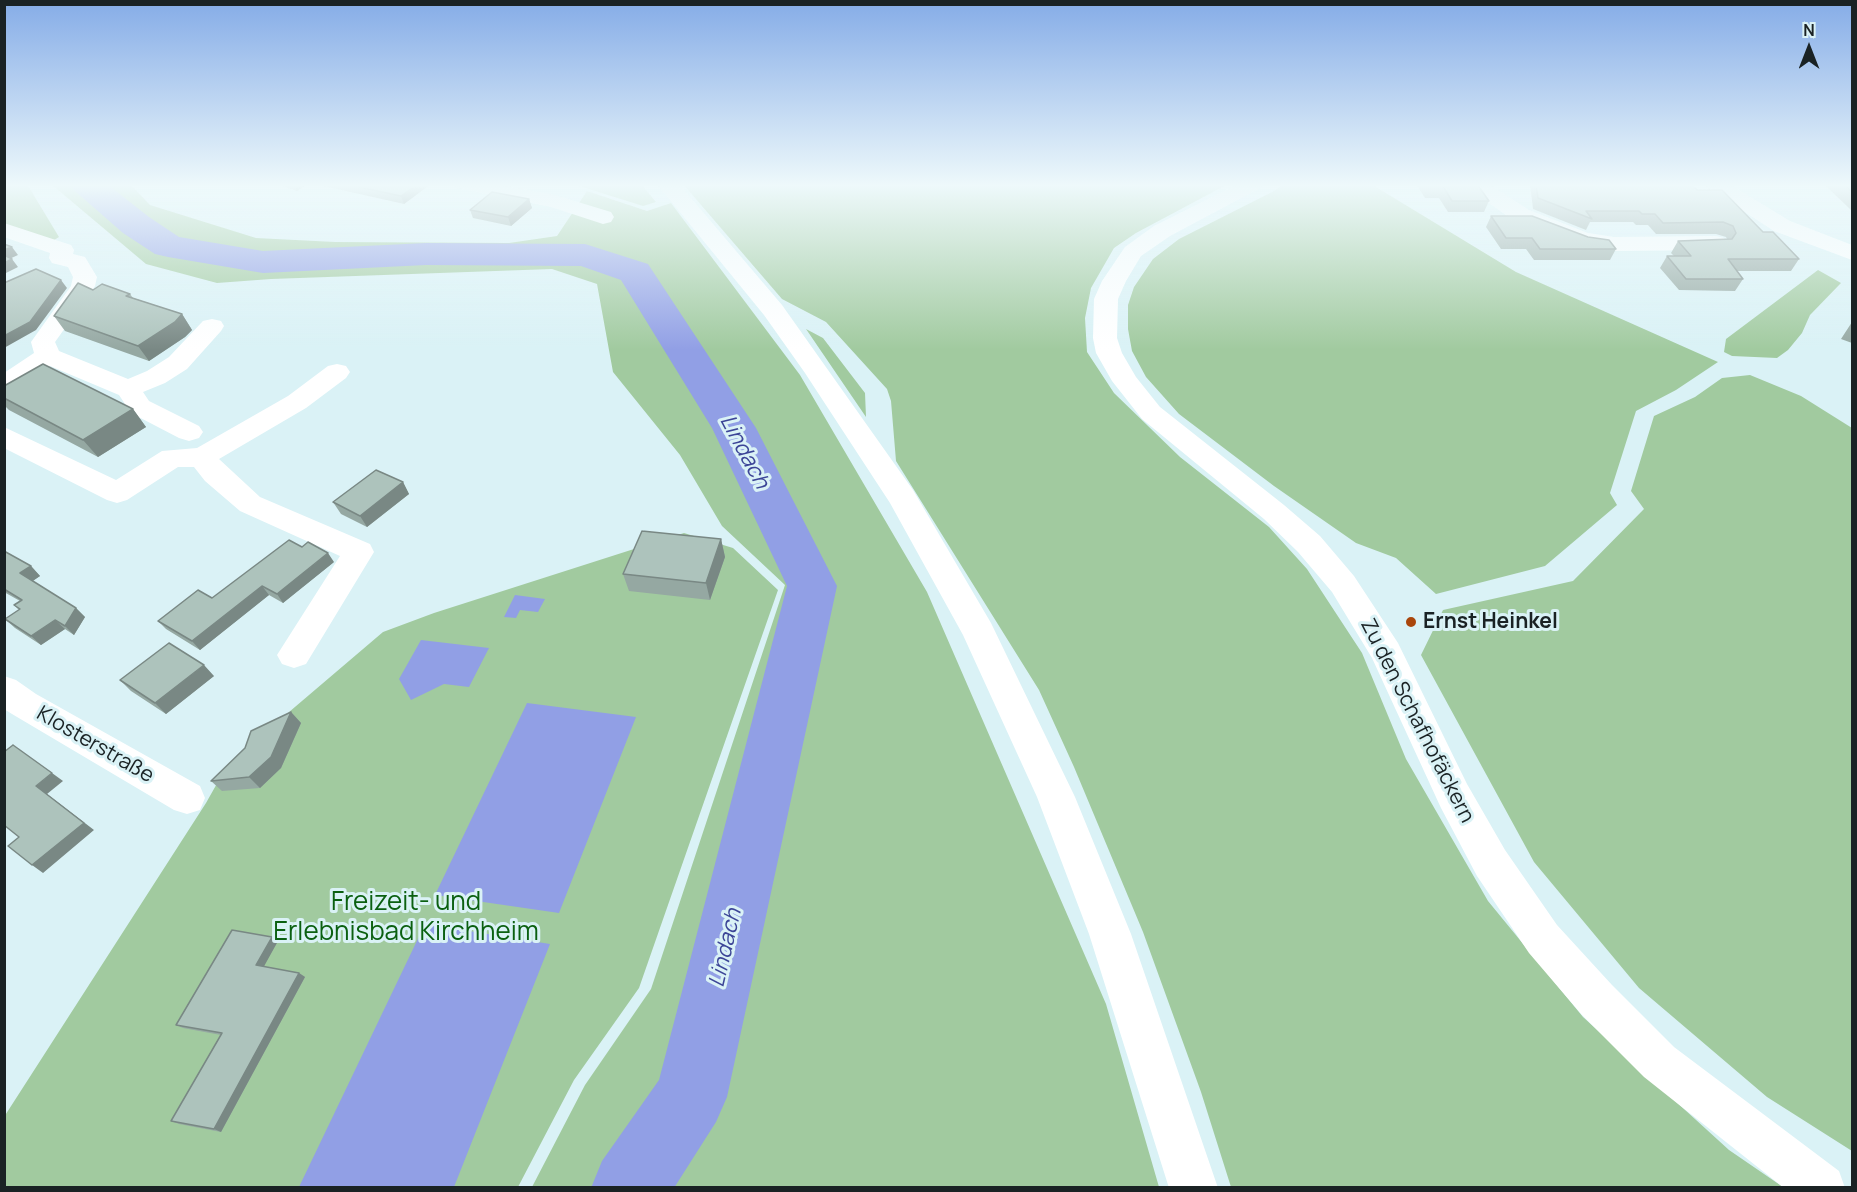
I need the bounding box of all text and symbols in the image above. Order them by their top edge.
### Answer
north arrow [1779,18,1839,78]
text: N [1803,19,1815,41]
water label: Lindach [714,411,774,493]
place label: Ernst Heinkel [1423,609,1558,635]
street label: Zu den Schafhofäckern [1355,615,1479,827]
marker: Ernst Heinkel [1404,615,1418,629]
street label: Klosterstraße [32,701,158,789]
park label: Freizeit- und Erlebnisbad Kirchheim [273,887,539,948]
water label: Lindach [704,906,748,990]

